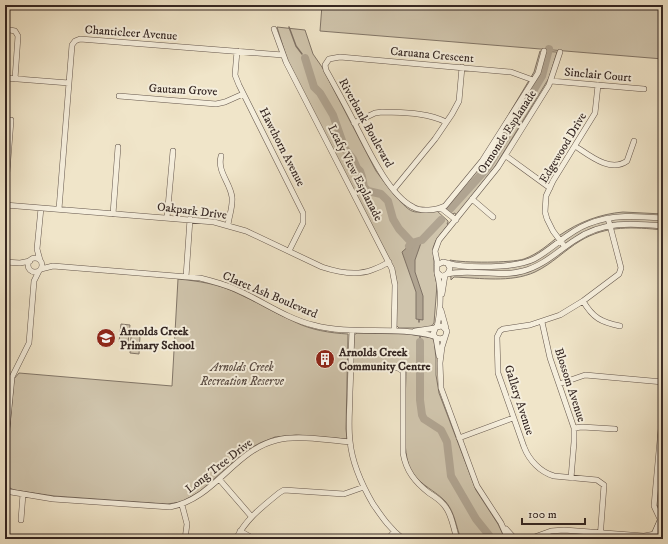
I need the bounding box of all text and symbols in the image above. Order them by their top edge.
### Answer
street label: Chanticleer Avenue [84,22,178,44]
street label: Caruana Crescent [390,44,475,66]
street label: Sinclair Court [564,65,632,85]
street label: Riverbank Boulevard [335,76,397,170]
street label: Gautam Grove [148,81,218,99]
street label: Ormonde Esplanade [474,87,540,177]
street label: Hawthorn Avenue [256,105,308,189]
street label: Edgewood Drive [536,110,590,186]
street label: Leafy View Esplanade [324,122,386,224]
street label: Oakpark Drive [156,199,228,223]
street label: Claret Ash Boulevard [220,268,320,322]
place label: Arnolds Creek Primary School [119,324,195,353]
school or university icon: Arnolds Creek Primary School [95,327,117,349]
place label: Arnolds Creek Community Centre [338,345,430,374]
street label: Blossom Avenue [551,346,589,424]
building icon: Arnolds Creek Community Centre [314,348,336,370]
park label: Arnolds Creek Recreation Reserve [199,360,285,389]
street label: Gallery Avenue [501,363,537,437]
street label: Long Tree Drive [183,435,255,497]
scale bar [522,500,585,526]
text: 100 m [528,507,557,522]

